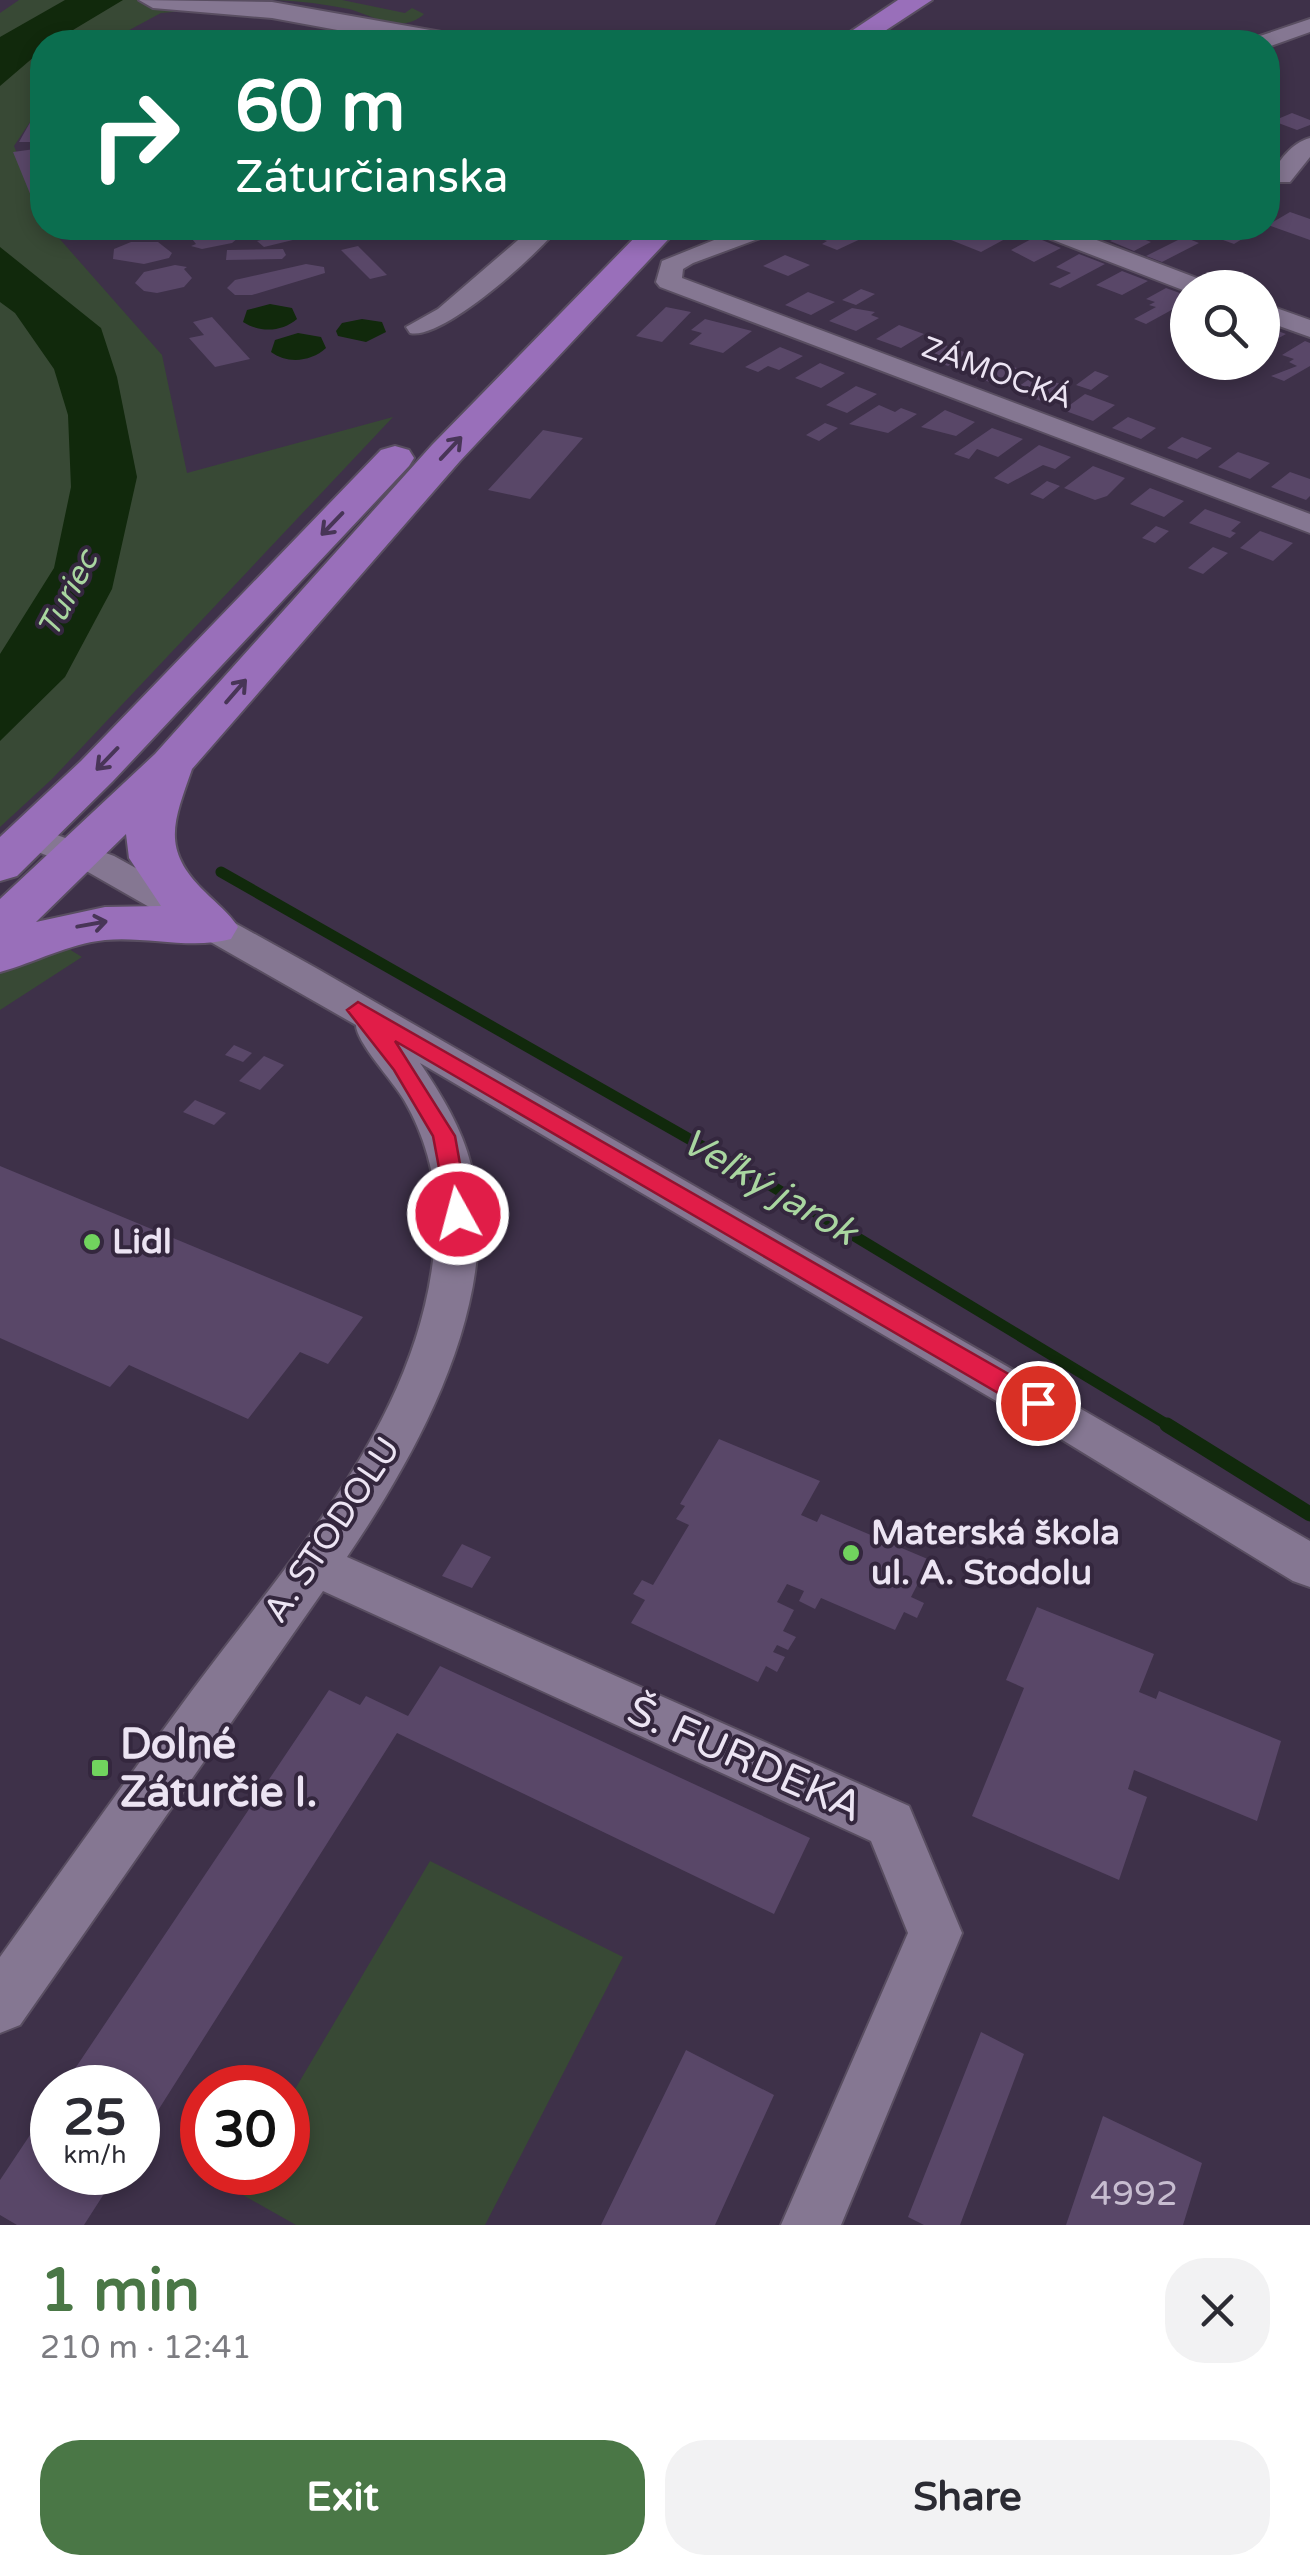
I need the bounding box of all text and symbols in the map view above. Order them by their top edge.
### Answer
text: 60 m [235,66,405,150]
icon: right [70,70,200,200]
text: Záturčianska [235,151,508,205]
map controls [1170,270,1280,380]
button: search [1170,270,1280,380]
street label: ZÁMOCKÁ [917,329,1077,417]
one-way arrow [439,436,462,461]
one-way arrow [320,511,344,536]
water label: Turiec [30,542,108,644]
one-way arrow [225,679,247,705]
one-way arrow [95,747,119,771]
one-way arrow [75,914,107,933]
water label: Veľký jarok [673,1118,867,1257]
position arrow [406,1162,510,1266]
place label: Lidl [112,1221,172,1263]
marker: Lidl [81,1231,103,1253]
pin [996,1361,1081,1446]
icon: arrive [1011,1376,1066,1431]
street label: A. STODOLU [255,1429,409,1631]
place label: Materská škola ul. A. Stodolu [871,1512,1120,1594]
marker: Materská škola ul. A. Stodolu [840,1542,862,1564]
street label: Š. FURDEKA [620,1684,870,1834]
place label: Dolné Záturčie I. [120,1719,317,1818]
marker: Dolné Záturčie I. [89,1757,111,1779]
speed limit sign: 30 [180,2065,310,2195]
text: 25 [64,2088,126,2148]
text: km/h [64,2140,126,2170]
house number: 4992 [1090,2173,1178,2215]
text: 1 min [40,2255,200,2327]
button: close [1165,2258,1270,2363]
text: 210 m · 12:41 [40,2329,252,2367]
button: Exit [40,2440,645,2555]
button: Share [665,2440,1270,2555]

